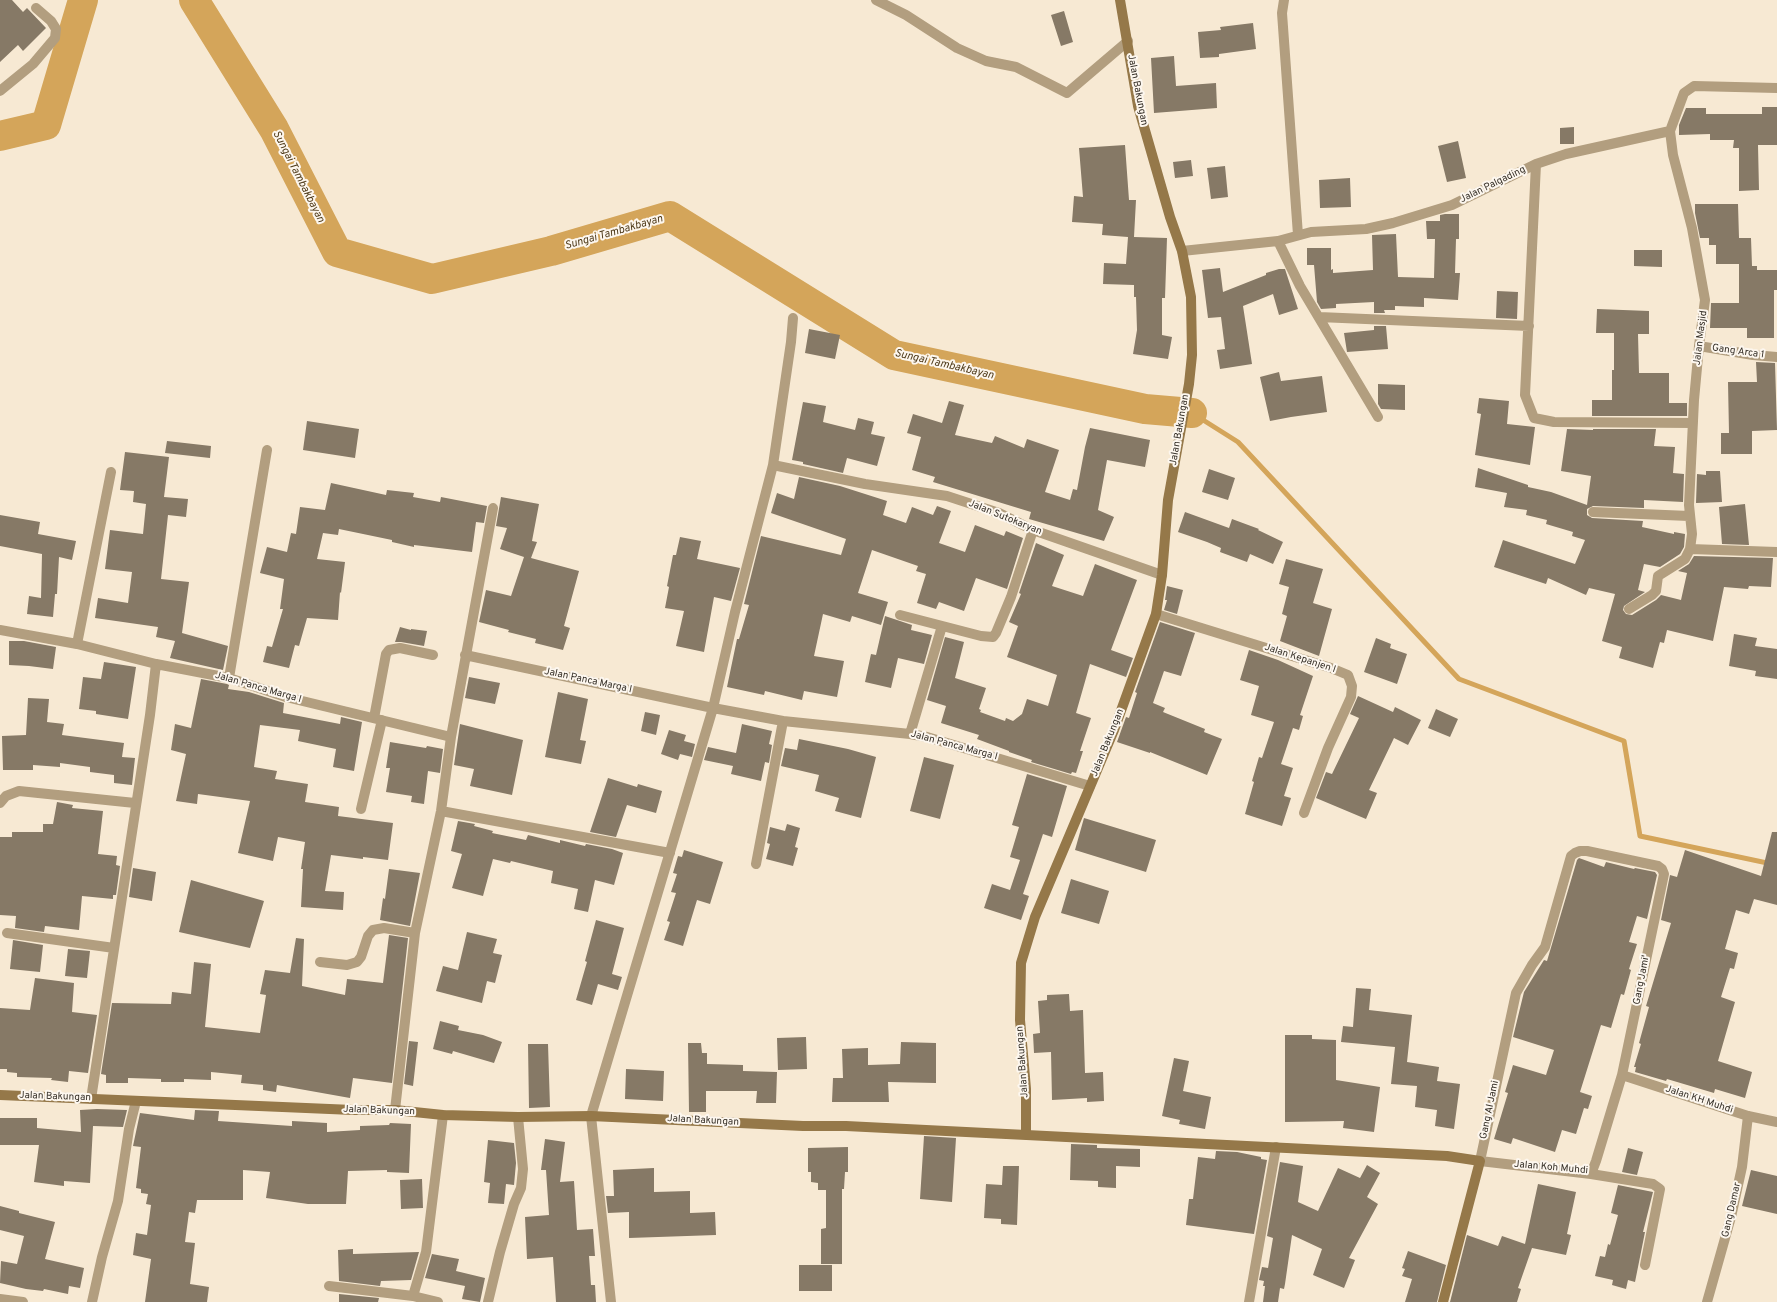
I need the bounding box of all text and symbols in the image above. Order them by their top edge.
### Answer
street label: Jalan Bakungan [1124,54,1150,126]
water label: Sungai Tambakbayan [269,129,327,225]
street label: Jalan Palgading [1458,164,1528,206]
water label: Sungai Tambakbayan [563,213,665,253]
street label: Jalan Masjid [1692,310,1710,366]
street label: Gang Arca 1 [1711,342,1765,362]
water label: Sungai Tambakbayan [893,347,995,383]
street label: Jalan Bakungan [1168,394,1192,466]
street label: Jalan Sutokaryan [967,498,1043,538]
street label: Jalan Kepanjen I [1263,642,1337,676]
street label: Jalan Panca Marga I [543,666,633,696]
street label: Jalan Panca Marga I [213,670,303,706]
street label: Jalan Bakungan [1089,707,1127,779]
street label: Jalan Panca Marga I [909,729,999,763]
street label: Gang Jami' [1631,954,1653,1006]
street label: Jalan Bakungan [1015,1026,1031,1098]
street label: Gang Al Jami [1478,1080,1502,1140]
street label: Jalan KH Muhdi [1664,1083,1734,1117]
street label: Jalan Bakungan [19,1090,91,1104]
street label: Jalan Bakungan [343,1104,415,1118]
street label: Jalan Bakungan [667,1113,739,1129]
street label: Jalan Koh Muhdi [1514,1159,1588,1177]
street label: Gang Damar [1720,1181,1744,1239]

